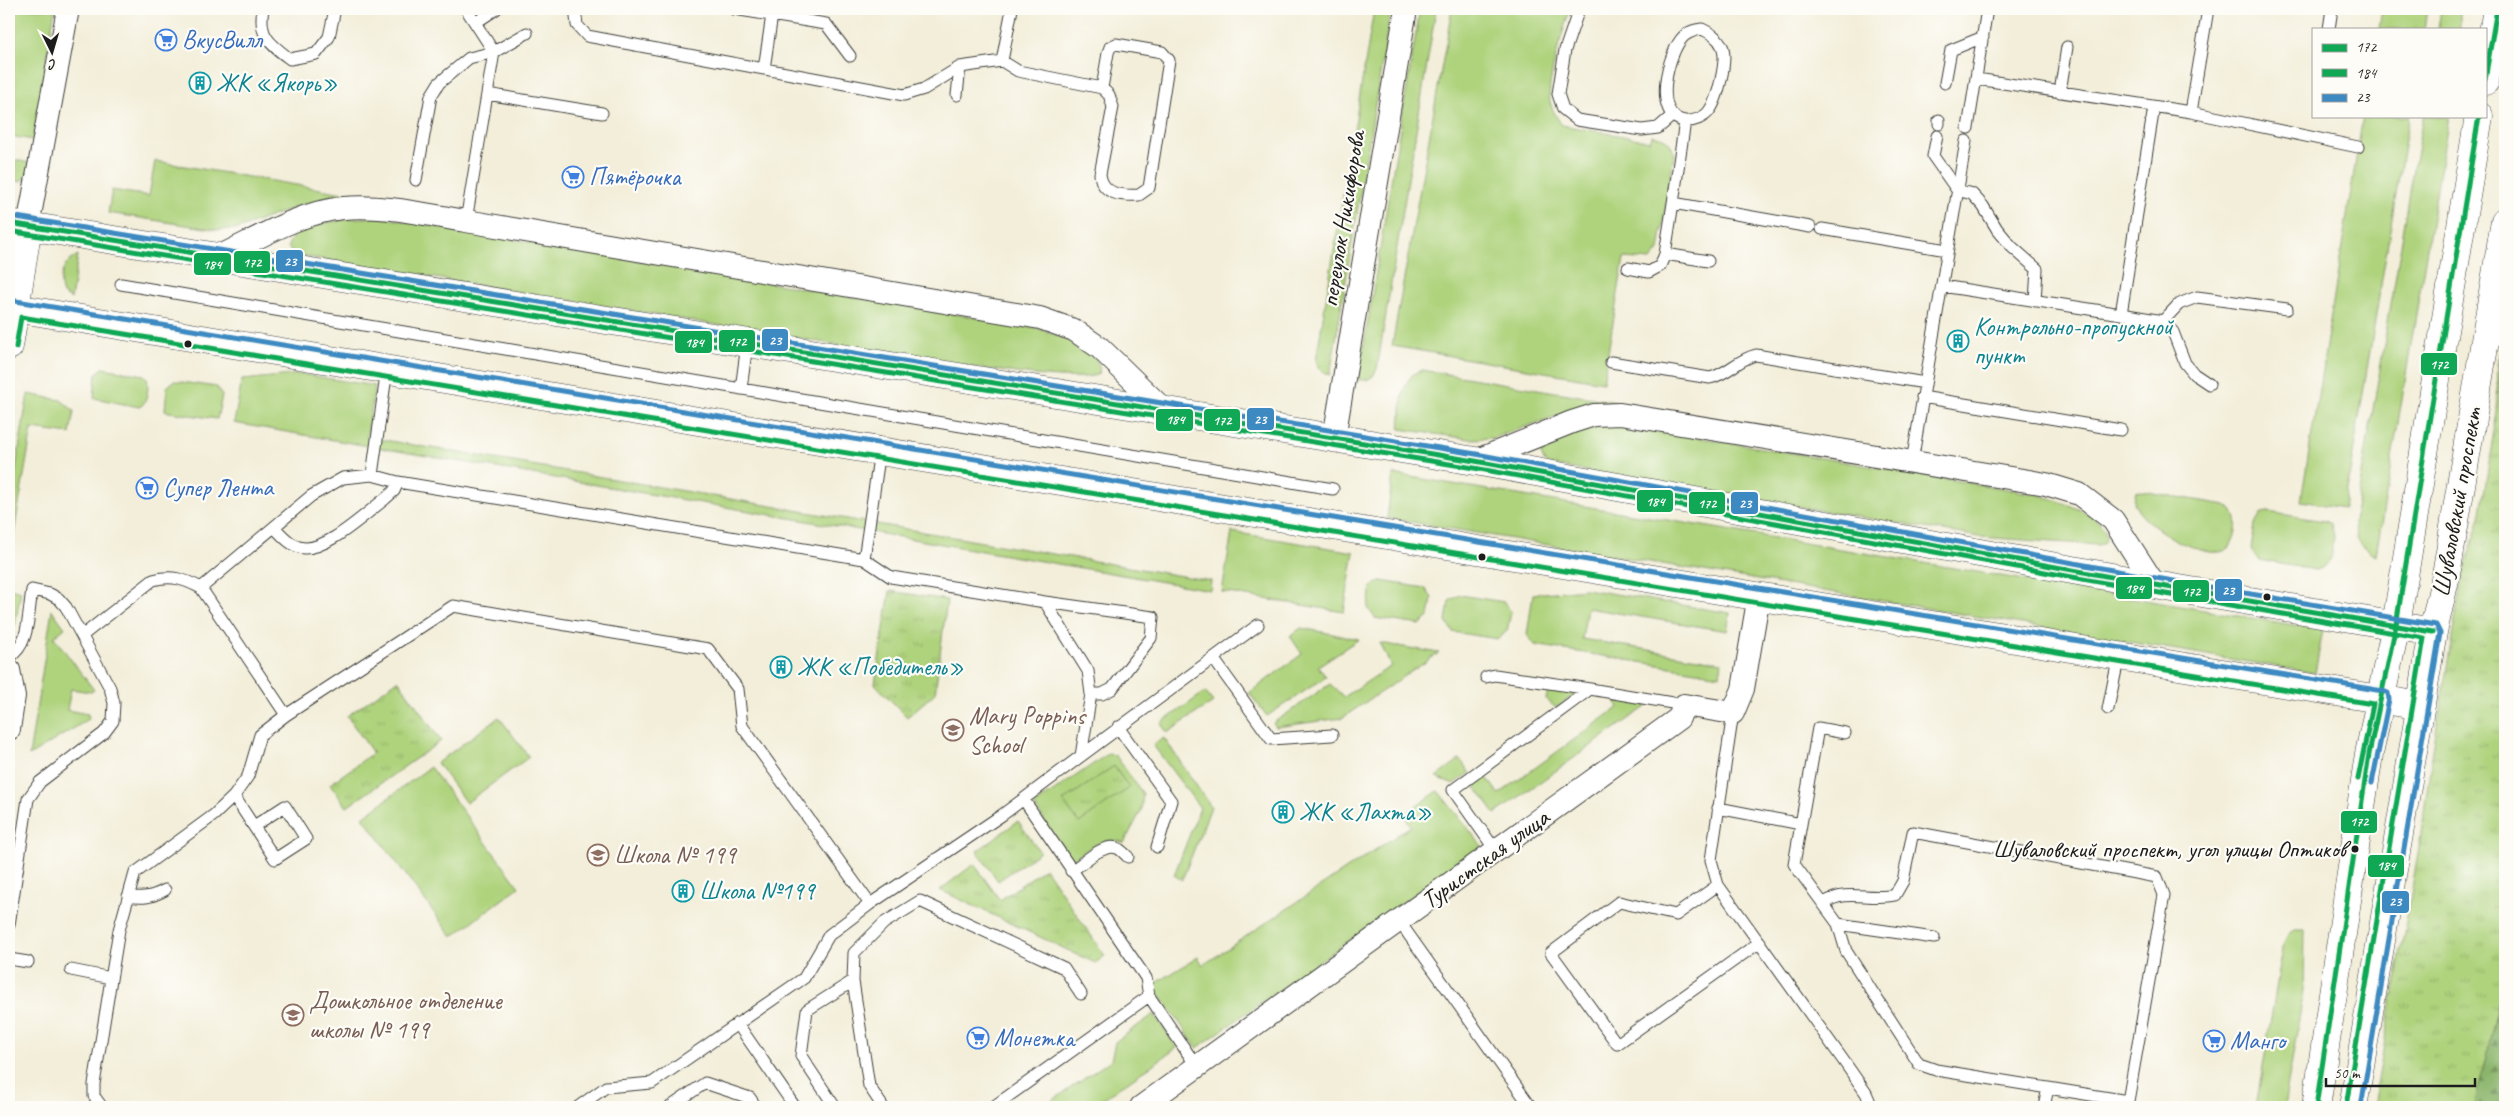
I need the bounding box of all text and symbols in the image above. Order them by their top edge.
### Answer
place label: ВкусВилл [182,24,264,56]
north arrow [28,28,78,78]
supermarket icon: ВкусВилл [154,28,178,52]
legend [2312,28,2486,118]
text: 172 [2356,38,2378,57]
text: С [47,56,57,73]
text: 184 [2356,64,2378,83]
place label: ЖК «Якорь» [216,67,338,99]
building icon: ЖК «Якорь» [188,71,212,95]
text: 23 [2356,88,2371,107]
street label: переулок Никифорова [1313,126,1373,309]
place label: Пятёрочка [589,161,683,193]
supermarket icon: Пятёрочка [561,165,585,189]
line badge: 23 [275,249,304,273]
line badge: 172 [233,250,271,274]
line badge: 184 [193,252,232,276]
text: 23 [284,253,298,270]
text: 172 [243,254,263,271]
text: 184 [203,256,223,273]
place label: Контрольно-пропускной пункт [1974,311,2175,372]
line badge: 23 [761,328,789,352]
line badge: 172 [718,329,756,353]
building icon: Контрольно-пропускной пункт [1946,329,1970,353]
line badge: 184 [674,330,713,354]
text: 23 [769,332,783,349]
text: 172 [728,333,748,350]
text: 184 [685,334,705,351]
unlabelled marker [183,339,193,349]
line badge: 172 [2420,352,2458,376]
text: 172 [2430,356,2450,373]
street label: Шуваловский проспект [2425,404,2490,599]
line badge: 23 [1246,407,1275,431]
line badge: 184 [1155,408,1194,432]
line badge: 172 [1203,408,1241,432]
text: 184 [1166,411,1186,428]
text: 23 [1254,411,1268,428]
text: 172 [1213,412,1233,429]
place label: Супер Лента [163,472,275,504]
supermarket icon: Супер Лента [135,476,159,500]
line badge: 184 [1636,489,1674,513]
line badge: 172 [1688,491,1726,515]
line badge: 23 [1730,491,1759,515]
text: 184 [1646,493,1666,510]
text: 172 [1698,495,1718,512]
text: 23 [1739,495,1753,512]
unlabelled marker [1477,552,1487,562]
line badge: 184 [2115,576,2153,600]
line badge: 23 [2214,578,2243,602]
line badge: 172 [2172,579,2210,603]
text: 184 [2125,580,2145,597]
text: 23 [2222,582,2236,599]
text: 172 [2182,583,2202,600]
unlabelled marker [2262,592,2272,602]
place label: ЖК «Победитель» [797,651,964,683]
building icon: ЖК «Победитель» [769,655,793,679]
place label: Mary Poppins School [969,700,1087,761]
school or university icon: Mary Poppins School [941,718,965,742]
place label: ЖК «Лахта» [1299,796,1432,828]
building icon: ЖК «Лахта» [1271,800,1295,824]
street label: Туристская улица [1415,800,1557,916]
line badge: 172 [2340,810,2378,834]
text: 172 [2350,813,2370,830]
place label: Шуваловский проспект, угол улицы Оптиков [1993,834,2352,864]
place label: Школа № 199 [614,839,737,871]
school or university icon: Школа № 199 [586,843,610,867]
marker: Шуваловский проспект, угол улицы Оптиков [2350,844,2360,854]
line badge: 184 [2367,854,2405,878]
text: 184 [2377,857,2397,874]
place label: Школа №199 [699,875,816,907]
building icon: Школа №199 [671,879,695,903]
line badge: 23 [2381,890,2410,914]
text: 23 [2389,893,2403,910]
place label: Дошкольное отделение школы № 199 [309,985,504,1046]
school or university icon: Дошкольное отделение школы № 199 [281,1003,305,1027]
place label: Монетка [994,1022,1077,1054]
place label: Манго [2230,1025,2288,1057]
supermarket icon: Монетка [966,1026,990,1050]
supermarket icon: Манго [2202,1029,2226,1053]
scale bar [2326,1056,2475,1088]
text: 50 m [2334,1064,2361,1083]

